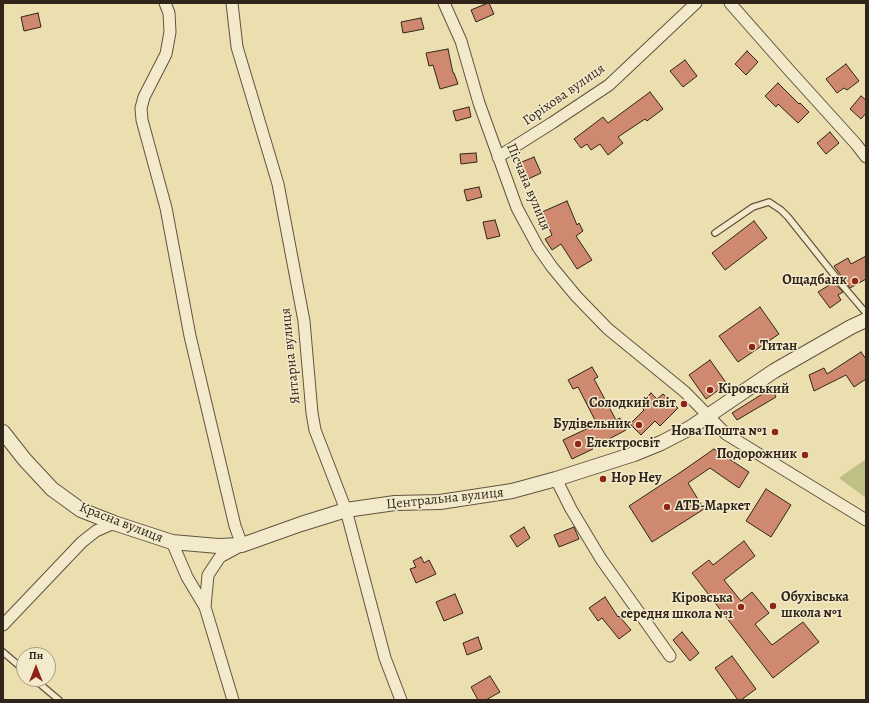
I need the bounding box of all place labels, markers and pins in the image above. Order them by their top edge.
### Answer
place label: Ощадбанк [782,273,847,289]
marker: Ощадбанк [850,276,860,286]
place label: Титан [760,339,797,355]
marker: Титан [747,342,757,352]
place label: Кіровський [718,382,789,398]
marker: Кіровський [705,385,715,395]
place label: Солодкий світ [589,396,676,412]
marker: Солодкий світ [679,399,689,409]
place label: Будівельник [553,417,631,433]
marker: Будівельник [634,420,644,430]
place label: Нова Пошта №1 [671,424,767,440]
marker: Нова Пошта №1 [770,427,780,437]
place label: Електросвіт [586,436,660,452]
marker: Електросвіт [573,439,583,449]
place label: Подорожник [716,447,797,463]
marker: Подорожник [800,450,810,460]
place label: Hop Hey [611,471,661,487]
marker: Hop Hey [598,474,608,484]
place label: АТБ-Маркет [675,499,751,515]
marker: АТБ-Маркет [662,502,672,512]
place label: Обухівська школа №1 [781,590,849,622]
place label: Кіровська середня школа №1 [621,591,733,624]
marker: Обухівська школа №1 [768,601,778,611]
marker: Кіровська середня школа №1 [736,602,746,612]

